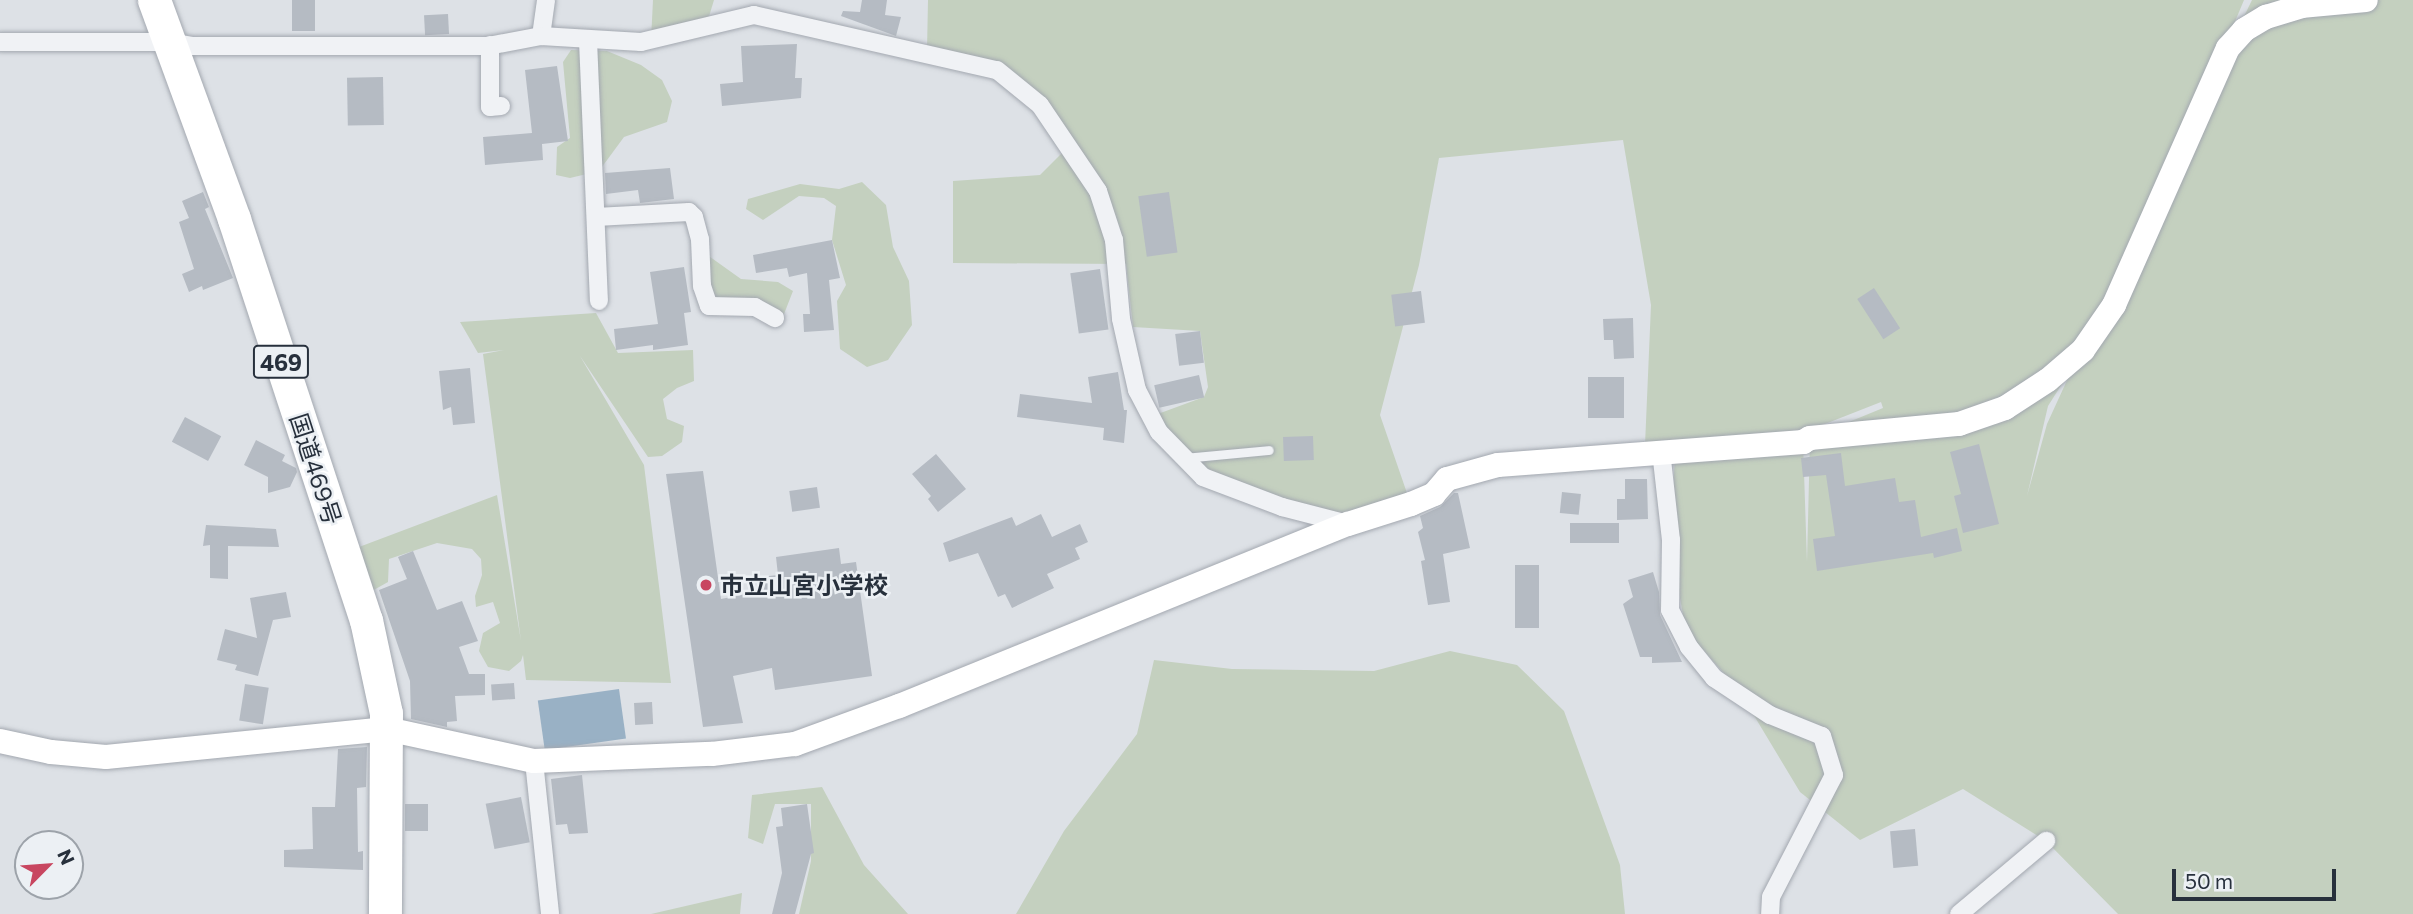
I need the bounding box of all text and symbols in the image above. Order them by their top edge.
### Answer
road number: 469 [251,342,311,382]
street label: 国道469号 [285,410,347,528]
place label: 市立山宮小学校 [720,571,888,599]
marker: 市立山宮小学校 [698,577,714,593]
north arrow [14,830,84,900]
text: N [53,845,80,868]
scale bar [2175,855,2340,899]
text: 50 m [2185,868,2233,893]

